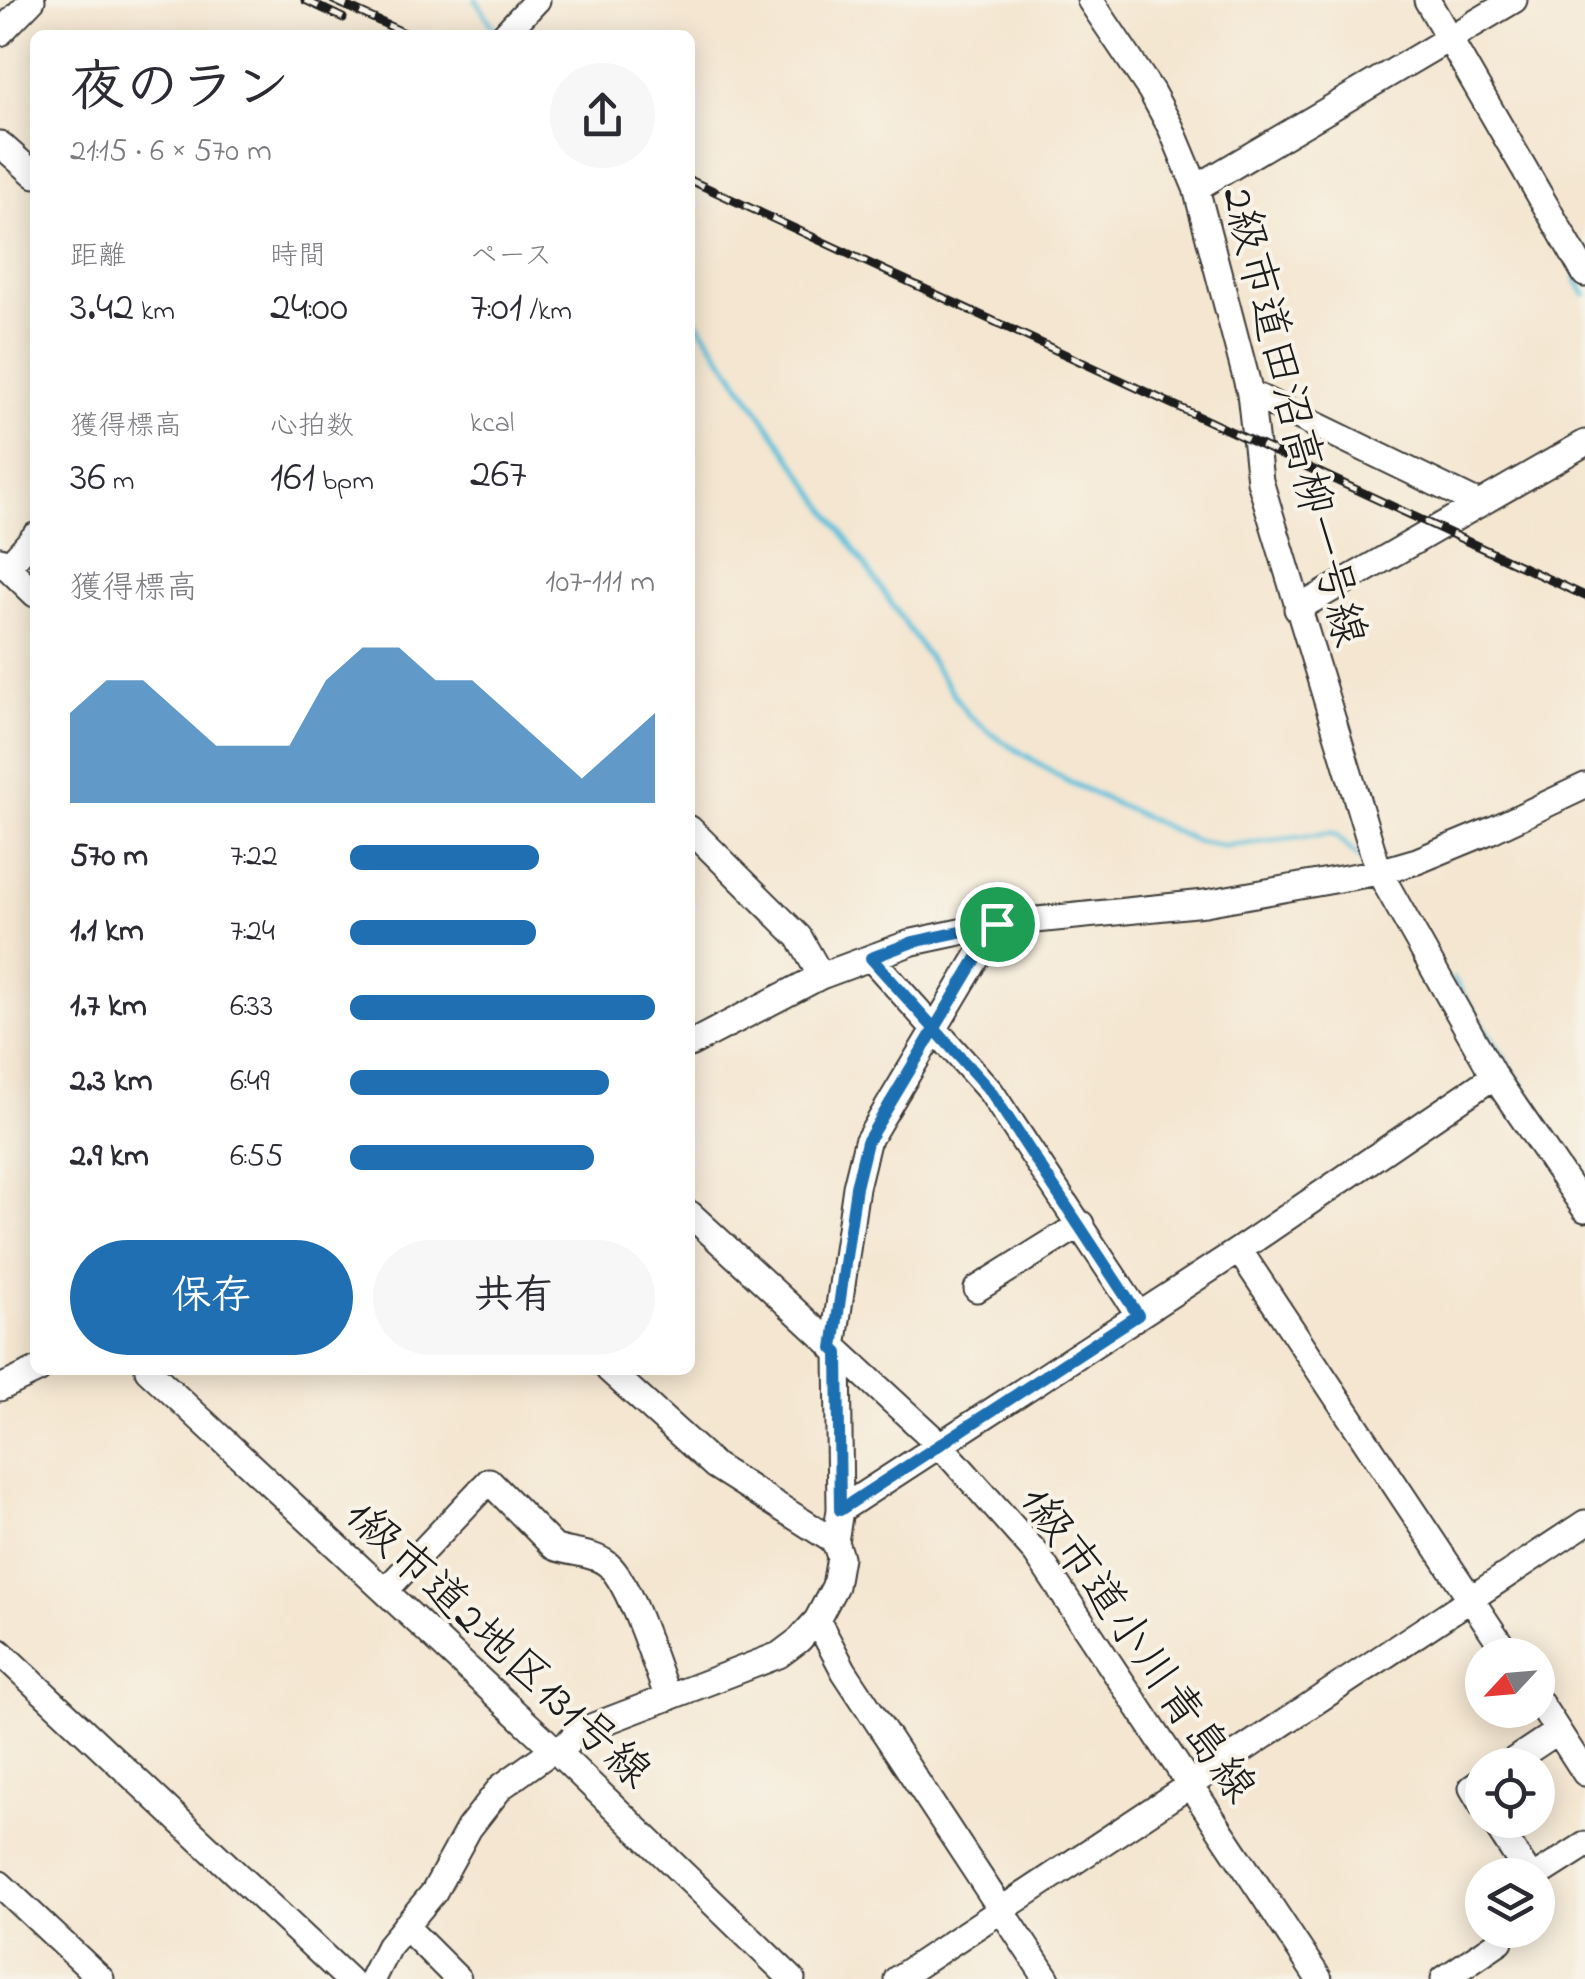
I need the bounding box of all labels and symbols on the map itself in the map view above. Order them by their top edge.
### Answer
street label: 2級市道田沼高柳一号線 [1202,180,1380,654]
pin [955,882,1040,967]
street label: 1級市道小川青島線 [1002,1474,1270,1818]
street label: 1級市道2地区131号線 [328,1486,665,1806]
north arrow [1465,1638,1555,1728]

